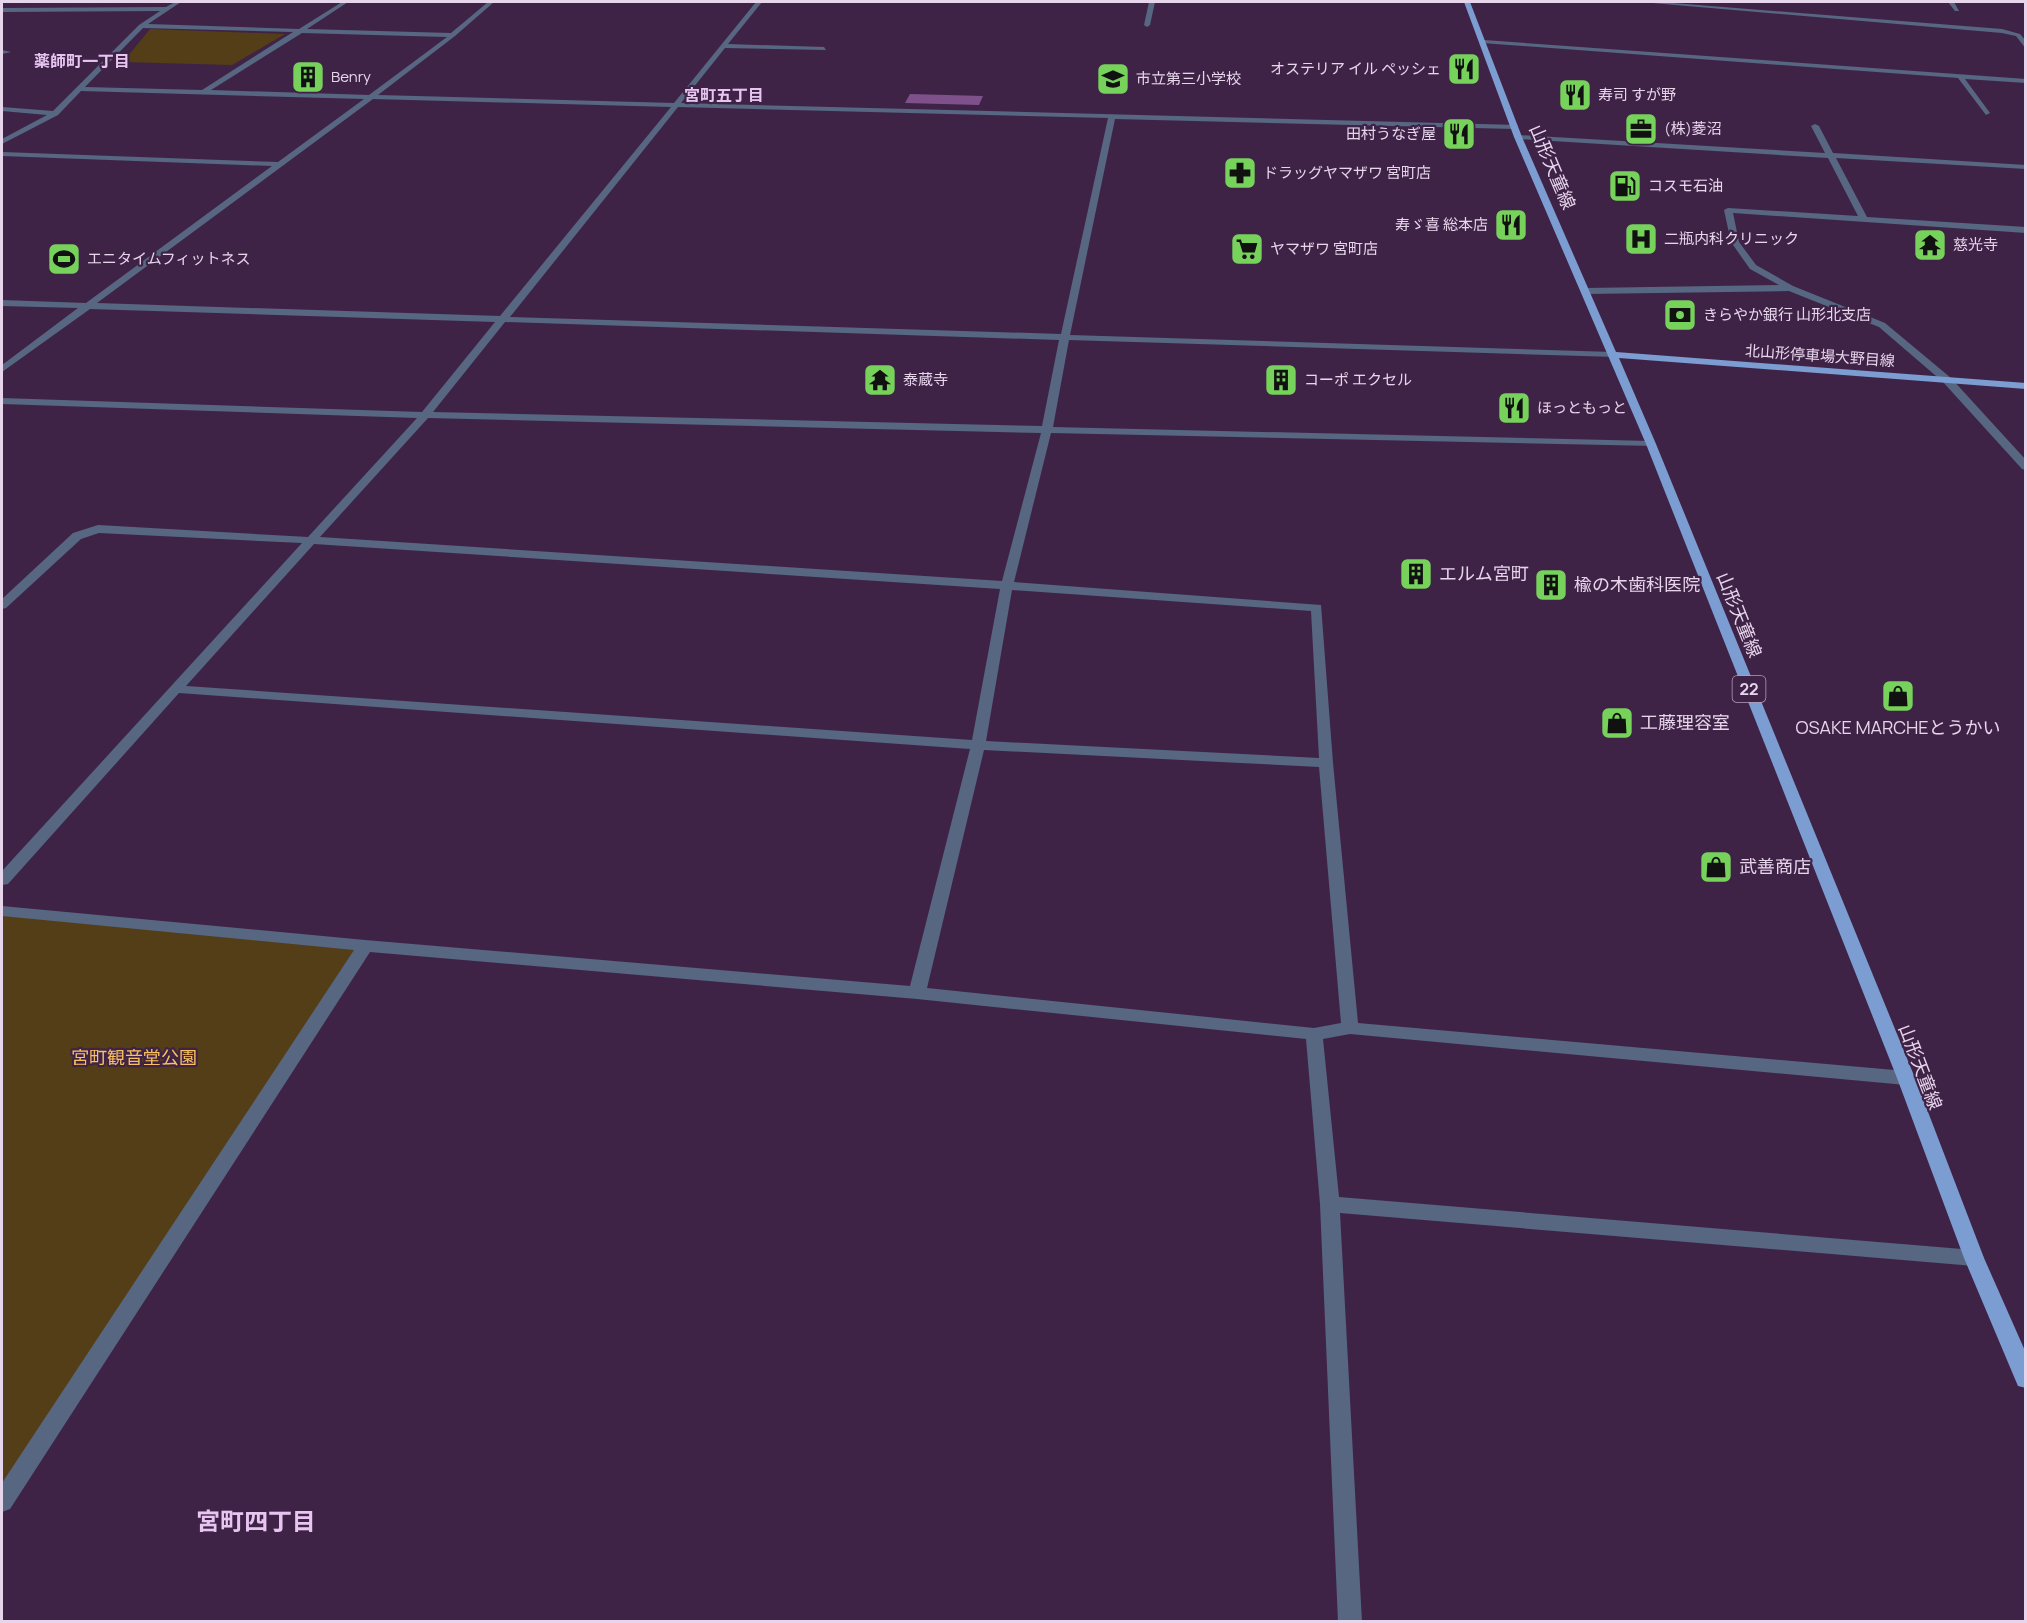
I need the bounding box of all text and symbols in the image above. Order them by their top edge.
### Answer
district label: 薬師町一丁目 [34,50,130,72]
restaurant icon: オステリア イル ペッシェ [1446,51,1482,87]
place label: オステリア イル ペッシェ [1270,58,1441,79]
building icon: Benry [290,59,326,95]
school or university icon: 市立第三小学校 [1095,61,1131,97]
place label: Benry [331,66,371,87]
place label: 市立第三小学校 [1136,68,1241,89]
restaurant icon: 寿司 すが野 [1557,77,1593,113]
district label: 宮町五丁目 [684,84,764,106]
place label: 寿司 すが野 [1598,84,1676,105]
office icon: (株)菱沼 [1623,111,1659,147]
restaurant icon: 田村うなぎ屋 [1441,116,1477,152]
place label: (株)菱沼 [1664,118,1722,139]
street label: 山形天童線 [1524,120,1582,213]
place label: 田村うなぎ屋 [1346,123,1436,144]
pharmacy icon: ドラッグヤマザワ 宮町店 [1222,155,1258,191]
place label: ドラッグヤマザワ 宮町店 [1263,162,1431,183]
fuel station icon: コスモ石油 [1607,168,1643,204]
place label: コスモ石油 [1648,175,1723,196]
restaurant icon: 寿ゞ喜 総本店 [1493,207,1529,243]
place label: 寿ゞ喜 総本店 [1395,214,1488,235]
hospital icon: 二瓶内科クリニック [1623,221,1659,257]
temple icon: 慈光寺 [1912,227,1948,263]
place label: 二瓶内科クリニック [1664,228,1799,249]
supermarket icon: ヤマザワ 宮町店 [1229,231,1265,267]
place label: 慈光寺 [1953,234,1998,255]
place label: ヤマザワ 宮町店 [1270,238,1378,259]
sports icon: エニタイムフィットネス [46,241,82,277]
place label: エニタイムフィットネス [87,248,251,269]
bank icon: きらやか銀行 山形北支店 [1662,297,1698,333]
place label: きらやか銀行 山形北支店 [1703,304,1871,325]
street label: 北山形停車場大野目線 [1744,340,1896,371]
temple icon: 泰蔵寺 [862,362,898,398]
building icon: コーポ エクセル [1263,362,1299,398]
place label: 泰蔵寺 [903,369,948,390]
place label: コーポ エクセル [1304,369,1412,390]
restaurant icon: ほっともっと [1496,390,1532,426]
place label: ほっともっと [1537,397,1627,418]
building icon: エルム宮町 [1398,556,1434,592]
place label: エルム宮町 [1439,561,1529,585]
building icon: 楡の木歯科医院 [1533,567,1569,603]
street label: 山形天童線 [1712,568,1768,661]
place label: 楡の木歯科医院 [1574,572,1700,596]
road number: 22 [1732,676,1766,702]
shop icon: OSAKE MARCHEとうかい [1880,678,1916,714]
shop icon: 工藤理容室 [1599,705,1635,741]
place label: 工藤理容室 [1640,710,1730,734]
place label: OSAKE MARCHEとうかい [1795,715,2001,739]
shop icon: 武善商店 [1698,849,1734,885]
place label: 武善商店 [1739,854,1811,878]
street label: 山形天童線 [1894,1020,1948,1113]
park label: 宮町観音堂公園 [71,1045,197,1069]
district label: 宮町四丁目 [196,1504,316,1537]

